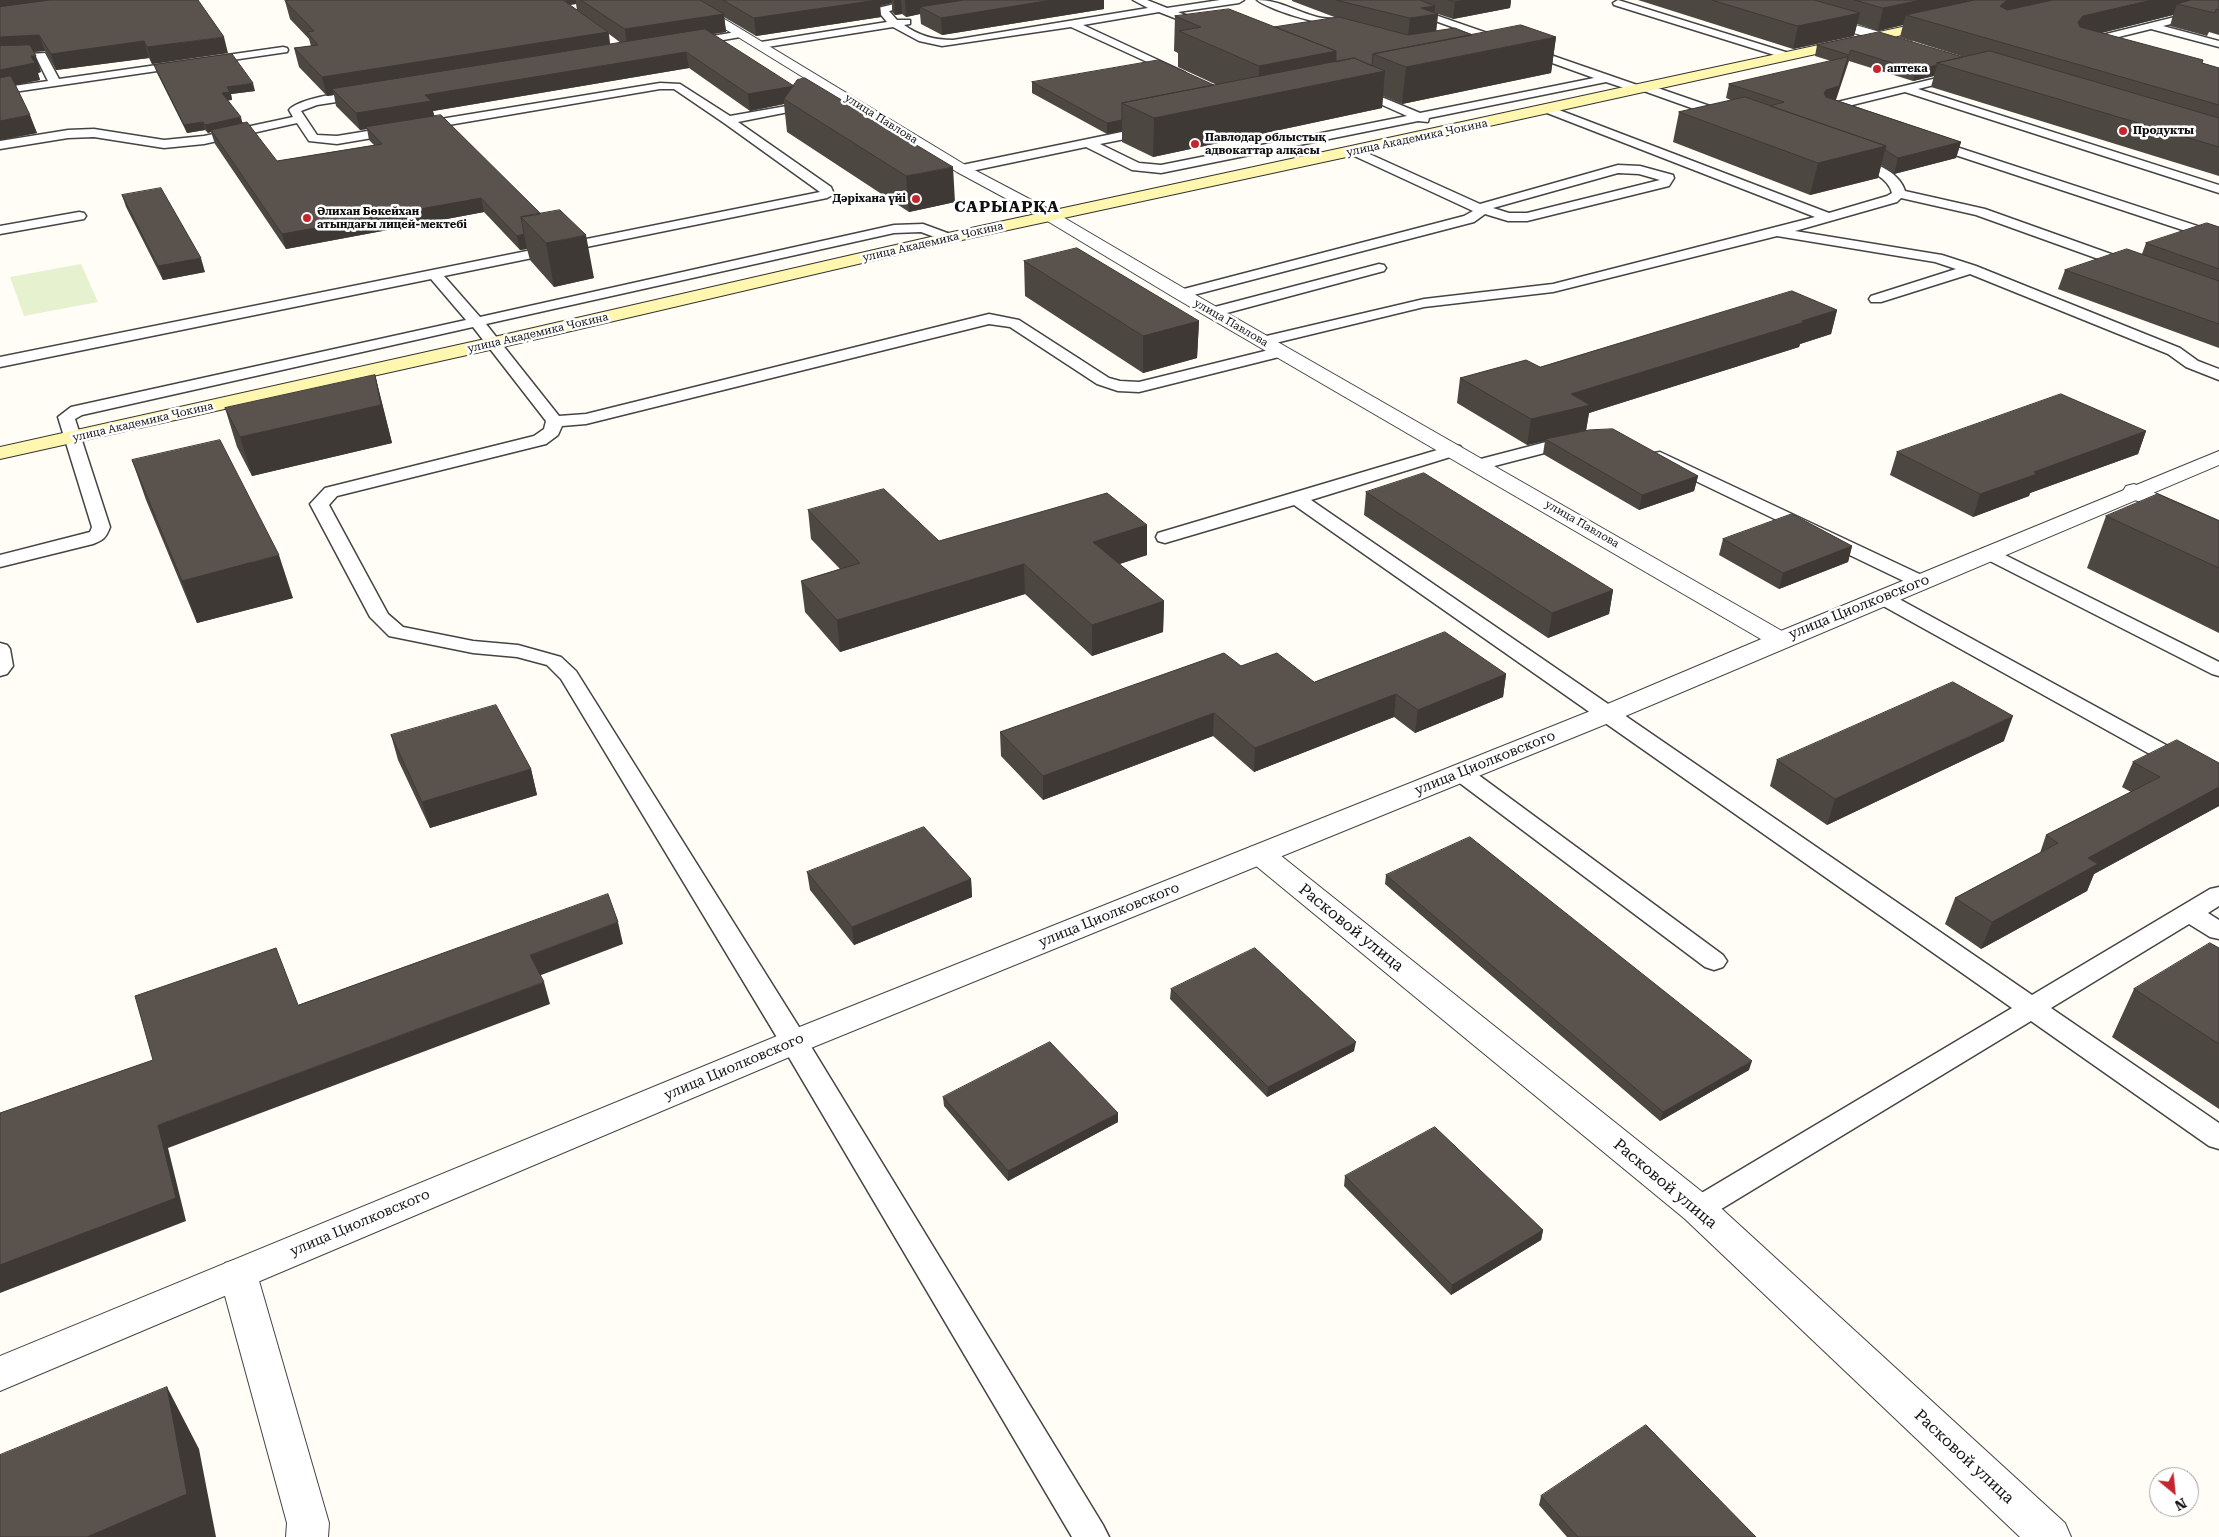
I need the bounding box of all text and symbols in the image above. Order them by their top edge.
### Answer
place label: аптека [1887,62,1928,76]
marker: аптека [1871,63,1883,75]
street label: улица Павлова [842,91,920,147]
street label: улица Академика Чокина [1345,117,1489,159]
place label: Продукты [2133,124,2194,138]
marker: Продукты [2117,125,2129,137]
place label: Павлодар облыстық адвокаттар алқасы [1205,131,1326,157]
marker: Павлодар облыстық адвокаттар алқасы [1189,138,1201,150]
place label: Дәріхана үйі [832,192,906,206]
marker: Дәріхана үйі [910,193,922,205]
district label: САРЫАРҚА [953,197,1061,217]
place label: Әлихан Бөкейхан атындағы лицей-мектебі [317,205,467,231]
marker: Әлихан Бөкейхан атындағы лицей-мектебі [301,212,313,224]
street label: улица Академика Чокина [861,219,1005,265]
street label: улица Павлова [1192,296,1270,350]
street label: улица Академика Чокина [466,310,610,356]
street label: улица Академика Чокина [71,399,215,445]
street label: улица Павлова [1543,497,1621,551]
street label: улица Циолковского [1786,571,1932,643]
street label: улица Циолковского [1412,727,1558,799]
street label: улица Циолковского [1036,879,1182,951]
street label: Расковой улица [1295,880,1407,976]
street label: улица Циолковского [662,1030,806,1104]
street label: Расковой улица [1609,1135,1721,1233]
street label: улица Циолковского [288,1186,432,1260]
street label: Расковой улица [1910,1406,2018,1508]
north arrow [2149,1467,2199,1517]
text: N [2172,1495,2189,1514]

